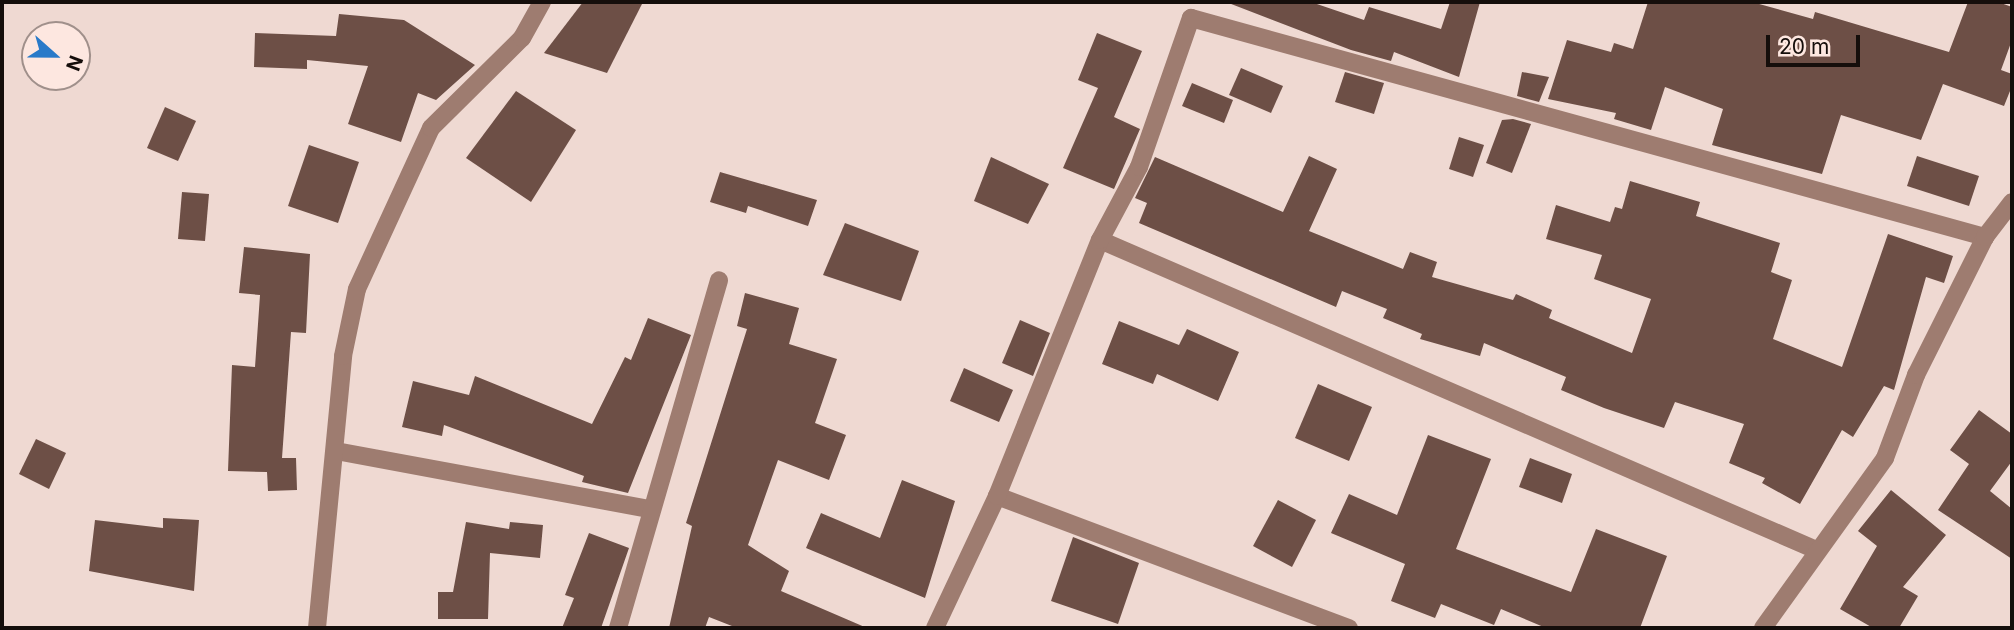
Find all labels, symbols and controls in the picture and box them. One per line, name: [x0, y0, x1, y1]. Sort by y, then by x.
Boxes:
north arrow: [21, 21, 91, 91]
scale bar: [1769, 21, 1864, 65]
text: 20 m: [1779, 34, 1829, 59]
text: N: [61, 52, 88, 74]

